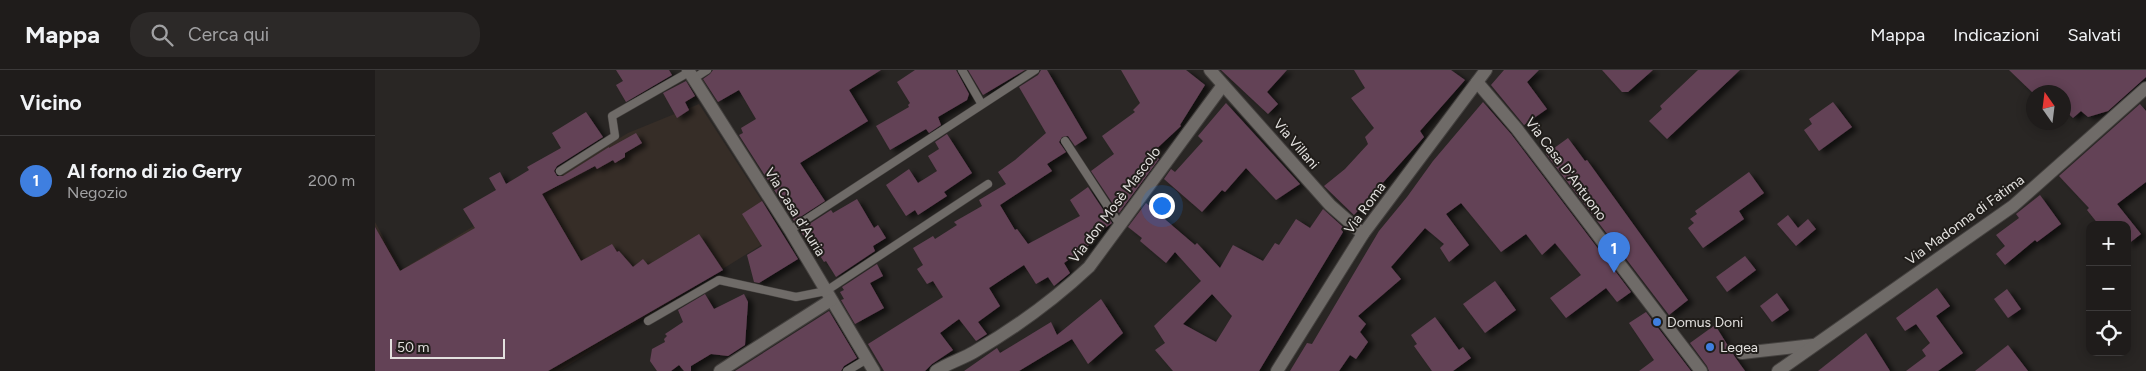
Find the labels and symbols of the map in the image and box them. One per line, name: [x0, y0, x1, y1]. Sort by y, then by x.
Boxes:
north arrow: [2026, 85, 2071, 130]
street label: Via Casa D'Antuono: [1522, 114, 1610, 224]
street label: Via Villani: [1270, 115, 1322, 173]
street label: Via don Mosè Mascolo: [1066, 144, 1164, 266]
street label: Via Casa d'Auria: [761, 165, 829, 259]
street label: Via Madonna di Fatima: [1902, 171, 2028, 269]
street label: Via Roma: [1341, 179, 1389, 237]
your location: [1149, 193, 1175, 219]
pin: 1: [1598, 232, 1630, 273]
place label: Domus Doni: [1667, 314, 1743, 331]
marker: Domus Doni: [1651, 316, 1663, 328]
scale bar: [390, 336, 505, 359]
place label: Legea: [1720, 339, 1758, 356]
marker: Legea: [1704, 341, 1716, 353]

